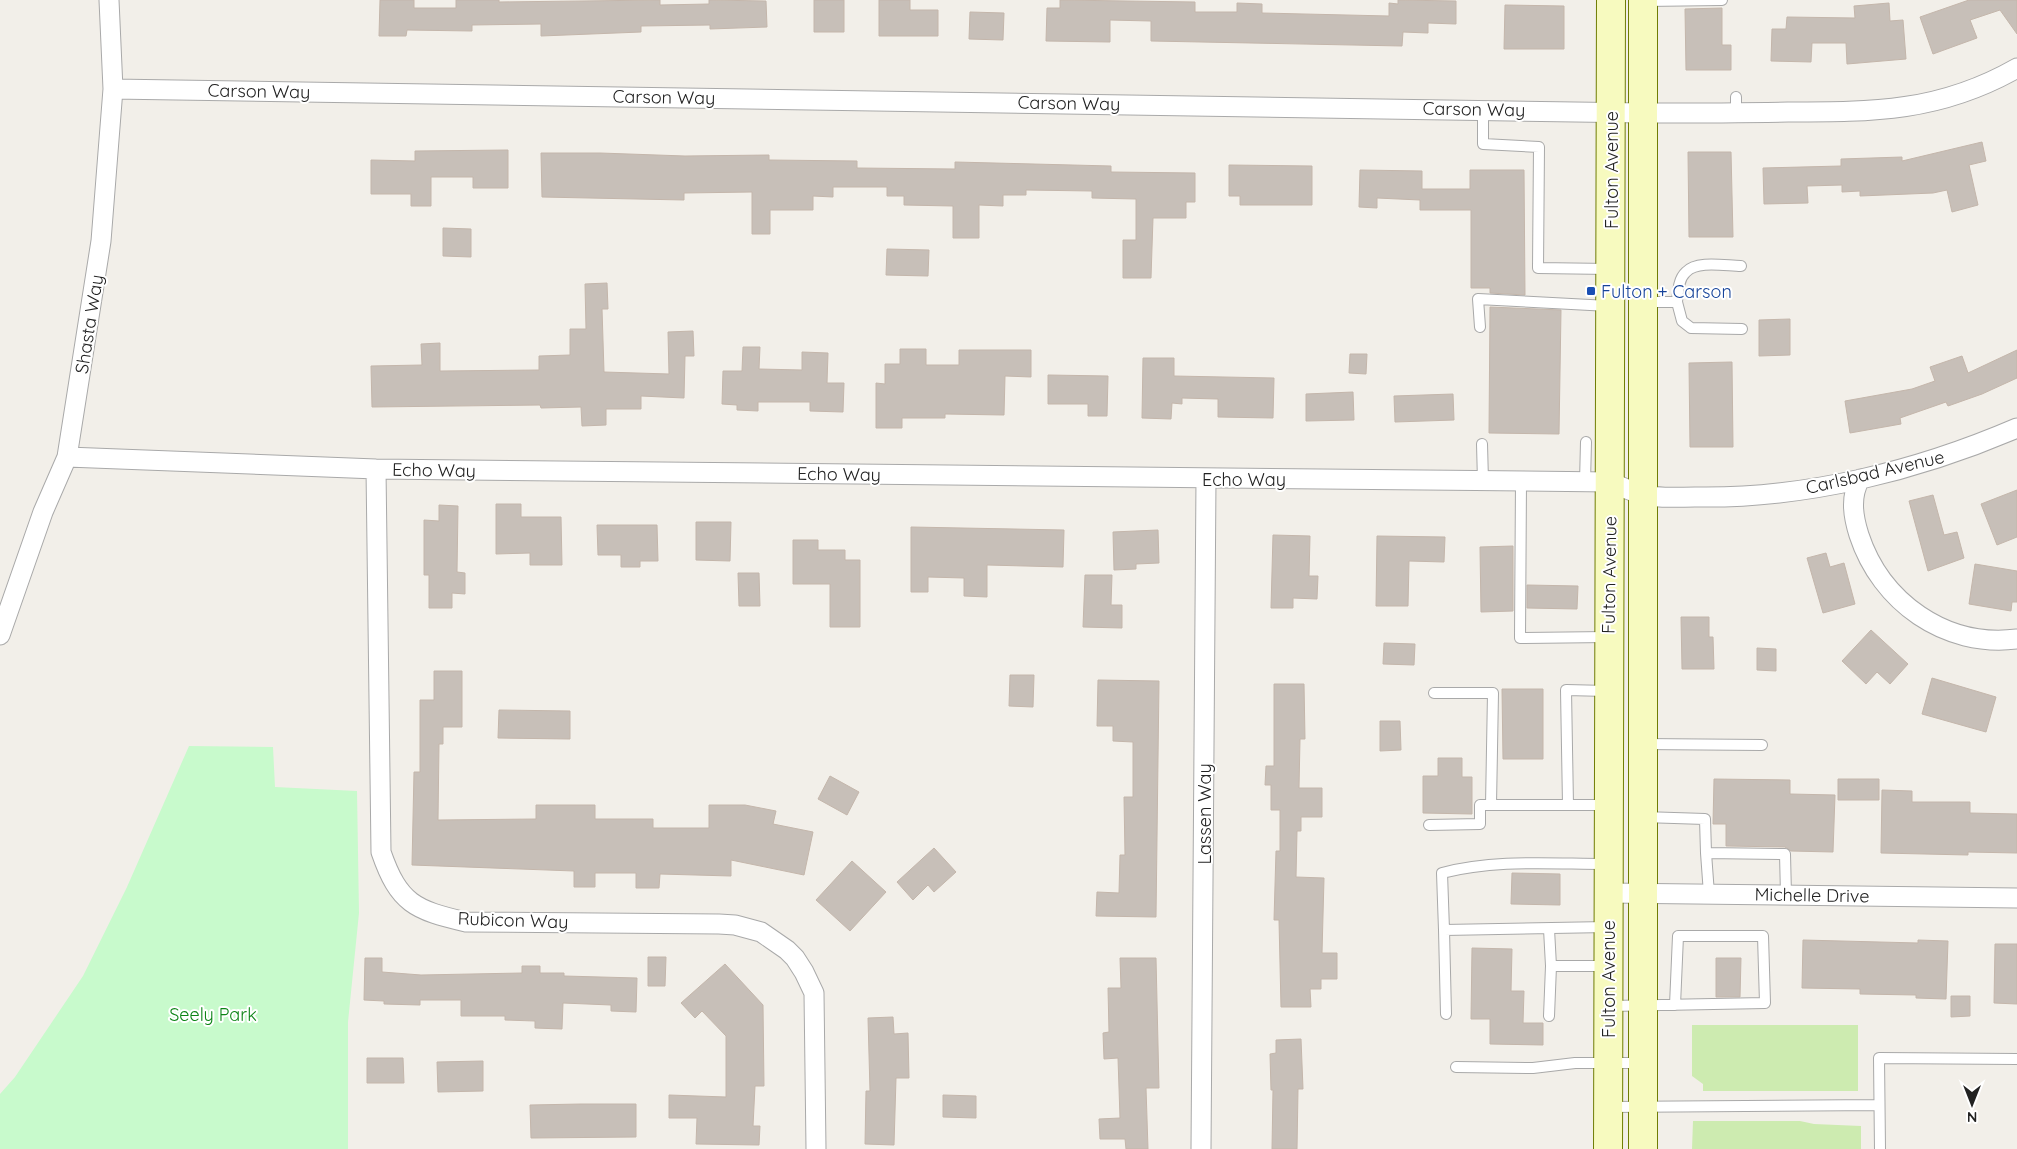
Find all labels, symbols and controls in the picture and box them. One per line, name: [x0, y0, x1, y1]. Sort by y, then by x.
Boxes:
street label: Carson Way: [208, 79, 310, 103]
street label: Carson Way: [613, 85, 715, 109]
street label: Carson Way: [1018, 91, 1120, 115]
street label: Carson Way: [1423, 97, 1525, 121]
street label: Fulton Avenue: [1600, 111, 1623, 229]
street label: Shasta Way: [70, 273, 108, 375]
place label: Fulton + Carson: [1601, 280, 1732, 303]
marker: Fulton + Carson: [1585, 285, 1597, 297]
street label: Carlsbad Avenue: [1804, 445, 1946, 499]
street label: Echo Way: [392, 458, 476, 482]
street label: Echo Way: [797, 462, 881, 486]
street label: Echo Way: [1202, 468, 1286, 491]
street label: Fulton Avenue: [1596, 516, 1622, 634]
street label: Lassen Way: [1193, 763, 1216, 865]
street label: Michelle Drive: [1754, 882, 1870, 908]
street label: Rubicon Way: [457, 907, 569, 933]
street label: Fulton Avenue: [1597, 920, 1620, 1038]
park label: Seely Park: [169, 1003, 257, 1026]
north arrow: [1947, 1079, 1997, 1129]
text: N: [1967, 1108, 1977, 1126]

